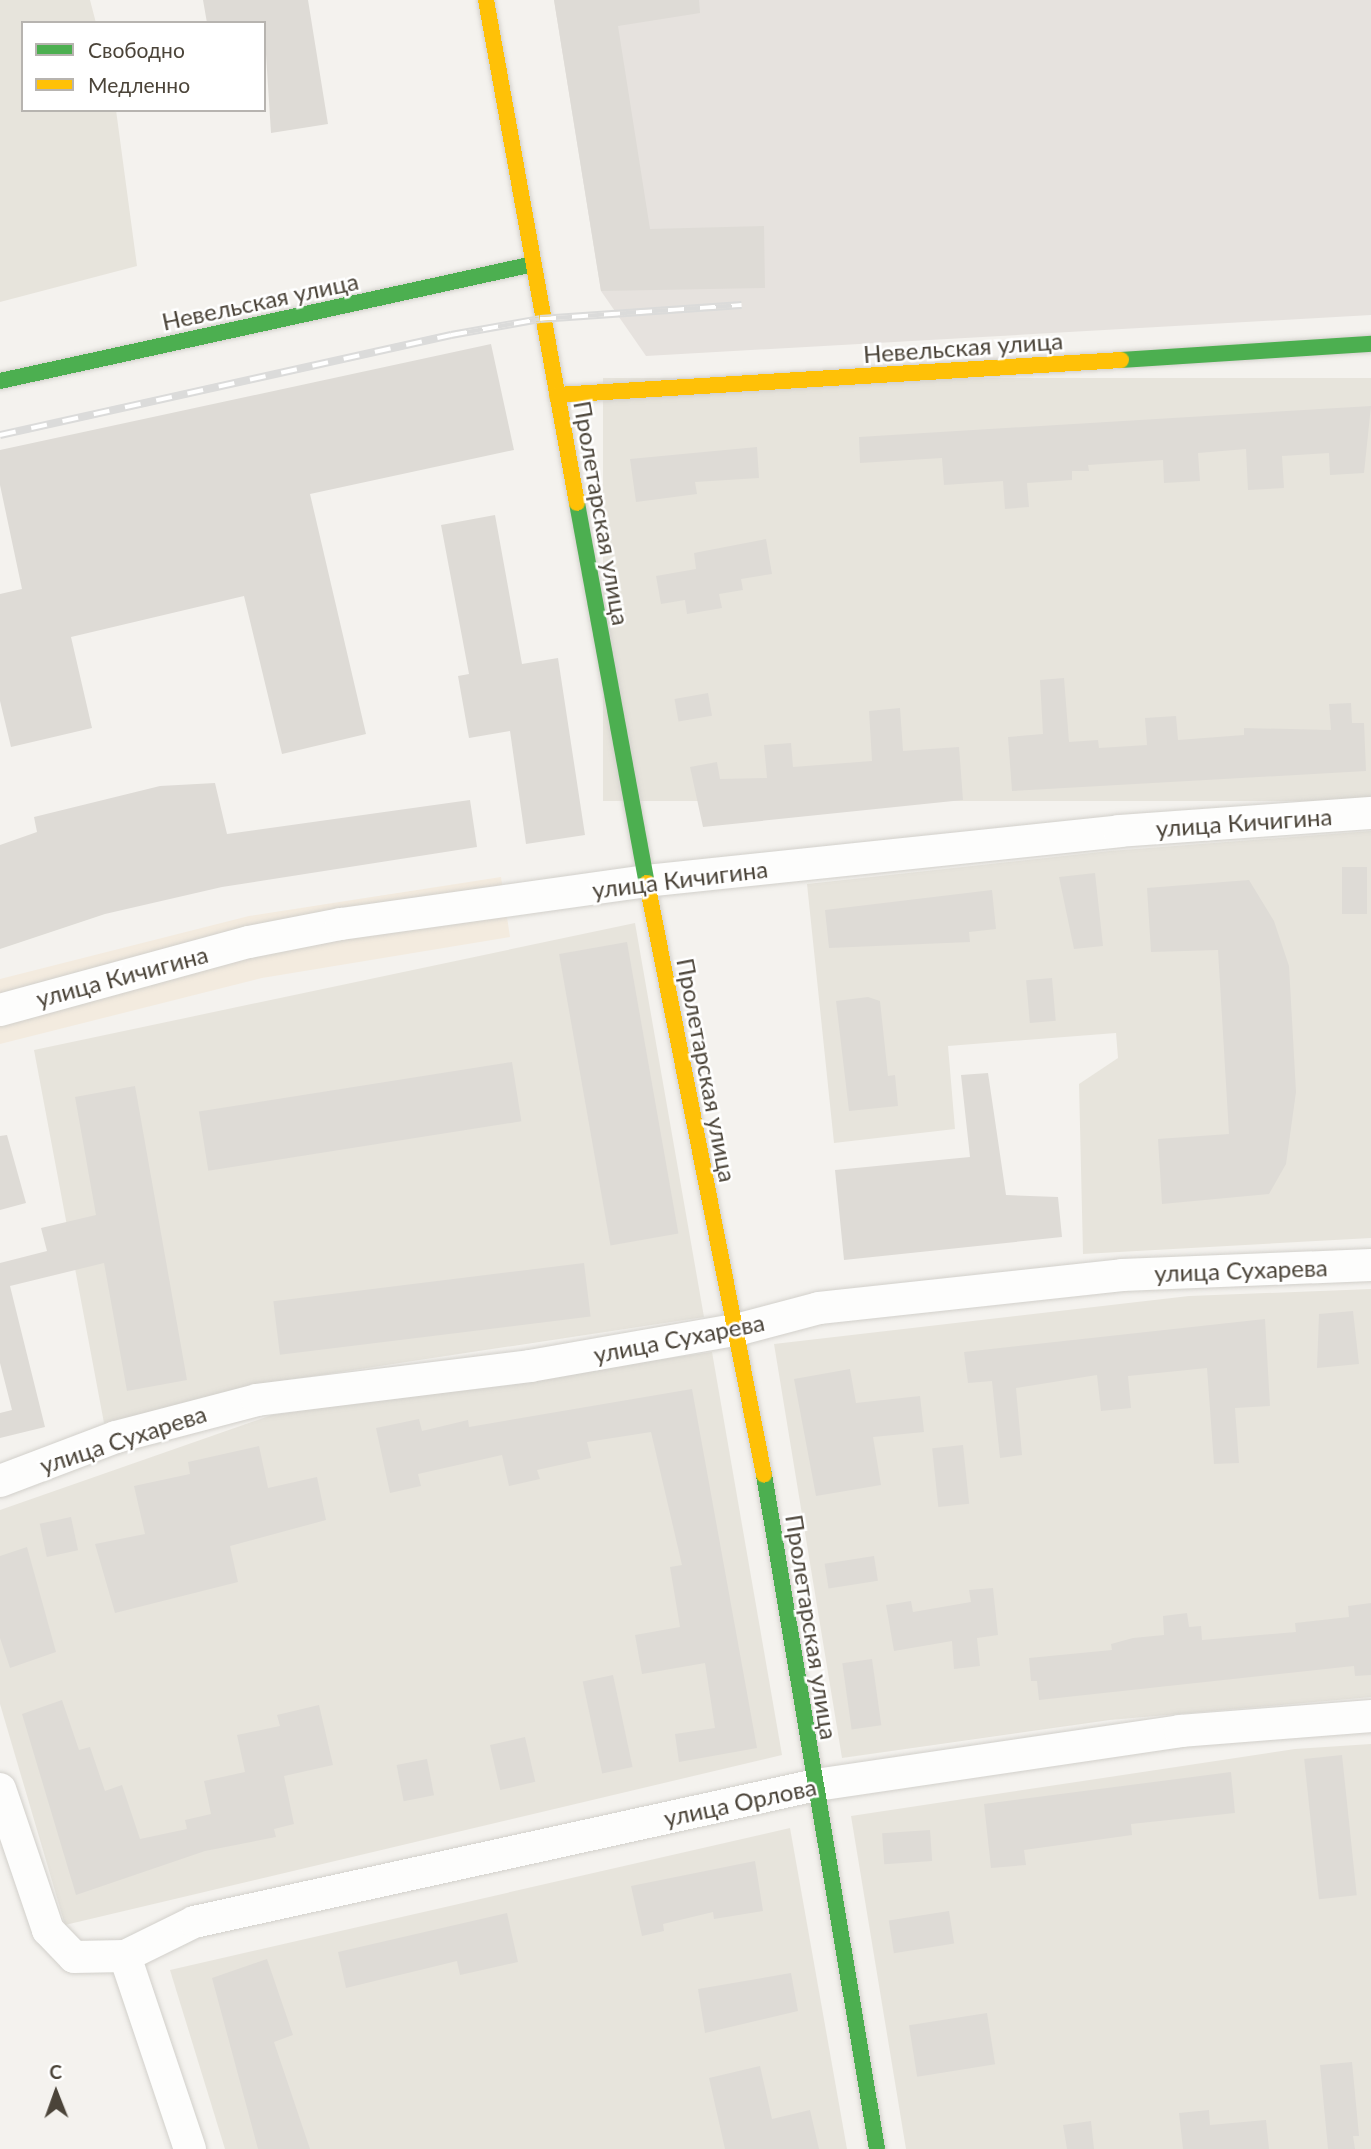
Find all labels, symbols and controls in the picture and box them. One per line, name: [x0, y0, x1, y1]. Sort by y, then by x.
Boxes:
legend: [21, 21, 266, 112]
text: Свободно: [88, 37, 185, 62]
text: Медленно: [88, 72, 190, 97]
street label: Невельская улица: [159, 266, 361, 336]
street label: Невельская улица: [862, 326, 1064, 368]
street label: Пролетарская улица: [568, 399, 636, 627]
street label: улица Кичигина: [1155, 801, 1333, 843]
street label: улица Кичигина: [591, 854, 769, 904]
street label: улица Кичигина: [33, 939, 211, 1013]
street label: Пролетарская улица: [671, 956, 743, 1184]
street label: улица Сухарева: [1154, 1253, 1328, 1287]
street label: улица Сухарева: [591, 1307, 767, 1369]
street label: улица Сухарева: [36, 1398, 210, 1480]
street label: Пролетарская улица: [780, 1512, 844, 1742]
street label: улица Орлова: [661, 1772, 819, 1832]
north arrow: [21, 2058, 91, 2128]
text: С: [49, 2060, 62, 2083]

